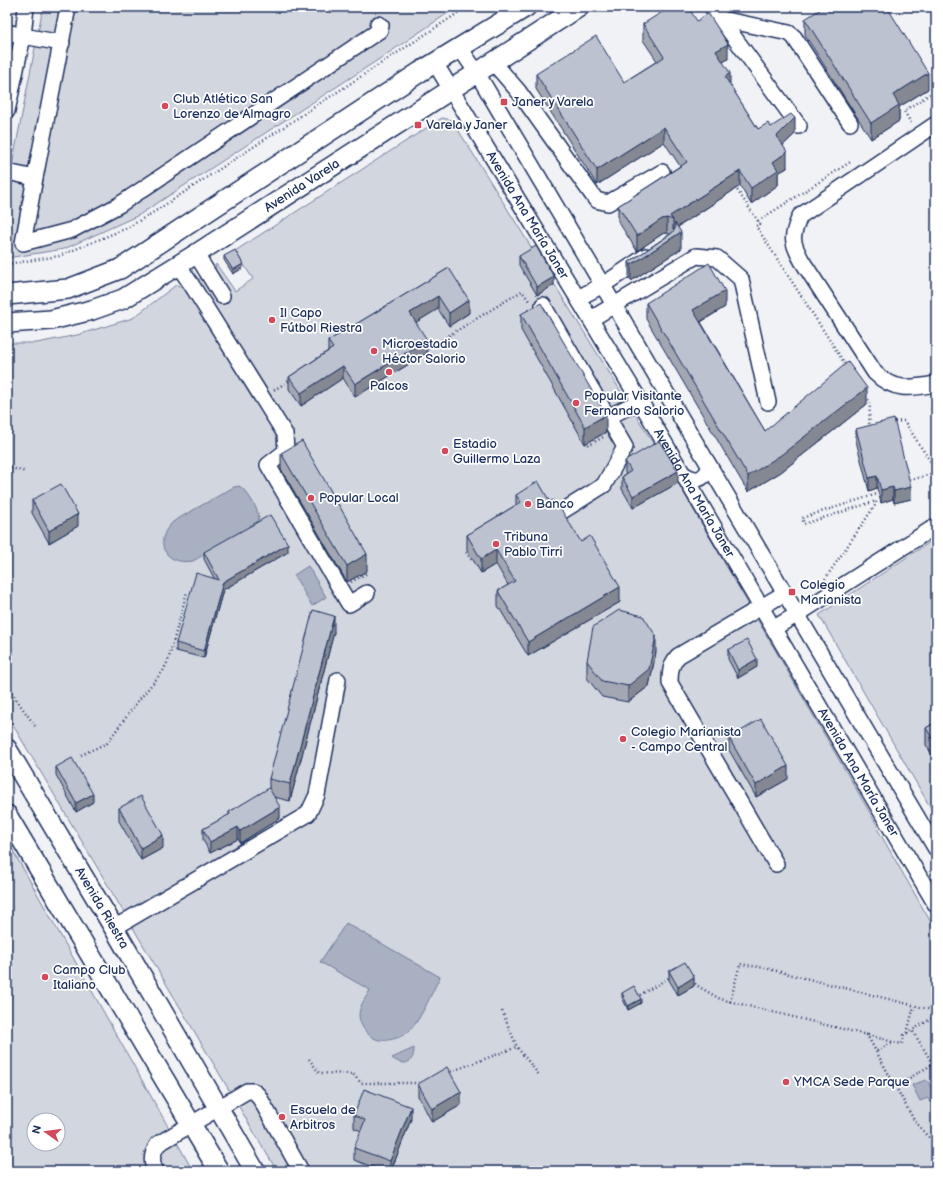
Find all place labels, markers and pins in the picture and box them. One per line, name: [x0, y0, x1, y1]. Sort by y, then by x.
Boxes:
place label: Club Atlético San Lorenzo de Almagro: [173, 91, 291, 122]
place label: Janer y Varela: [512, 94, 594, 110]
marker: Janer y Varela: [499, 97, 509, 107]
marker: Club Atlético San Lorenzo de Almagro: [160, 101, 170, 111]
place label: Varela y Janer: [426, 117, 508, 133]
marker: Varela y Janer: [413, 120, 423, 130]
place label: Il Capo Fútbol Riestra: [280, 305, 362, 336]
marker: Il Capo Fútbol Riestra: [267, 315, 277, 325]
place label: Microestadio Héctor Salorio: [382, 336, 466, 367]
marker: Microestadio Héctor Salorio: [369, 346, 379, 356]
marker: Palcos: [384, 367, 394, 377]
place label: Palcos: [370, 378, 409, 394]
place label: Popular Visitante Fernando Salorio: [584, 388, 684, 419]
marker: Popular Visitante Fernando Salorio: [571, 398, 581, 408]
place label: Estadio Guillermo Laza: [453, 436, 541, 467]
marker: Estadio Guillermo Laza: [440, 446, 450, 456]
place label: Popular Local: [319, 490, 399, 506]
marker: Popular Local: [306, 493, 316, 503]
place label: Banco: [536, 496, 574, 512]
marker: Banco: [523, 499, 533, 509]
place label: Tribuna Pablo Tirri: [504, 529, 562, 560]
marker: Tribuna Pablo Tirri: [491, 539, 501, 549]
place label: Colegio Marianista: [800, 577, 861, 608]
marker: Colegio Marianista: [787, 587, 797, 597]
place label: Colegio Marianista - Campo Central: [631, 724, 741, 755]
marker: Colegio Marianista - Campo Central: [618, 734, 628, 744]
place label: Campo Club Italiano: [53, 962, 126, 993]
marker: Campo Club Italiano: [40, 972, 50, 982]
place label: YMCA Sede Parque: [793, 1074, 910, 1090]
marker: YMCA Sede Parque: [781, 1077, 791, 1087]
place label: Escuela de Arbitros: [290, 1102, 356, 1133]
marker: Escuela de Arbitros: [277, 1112, 287, 1122]

